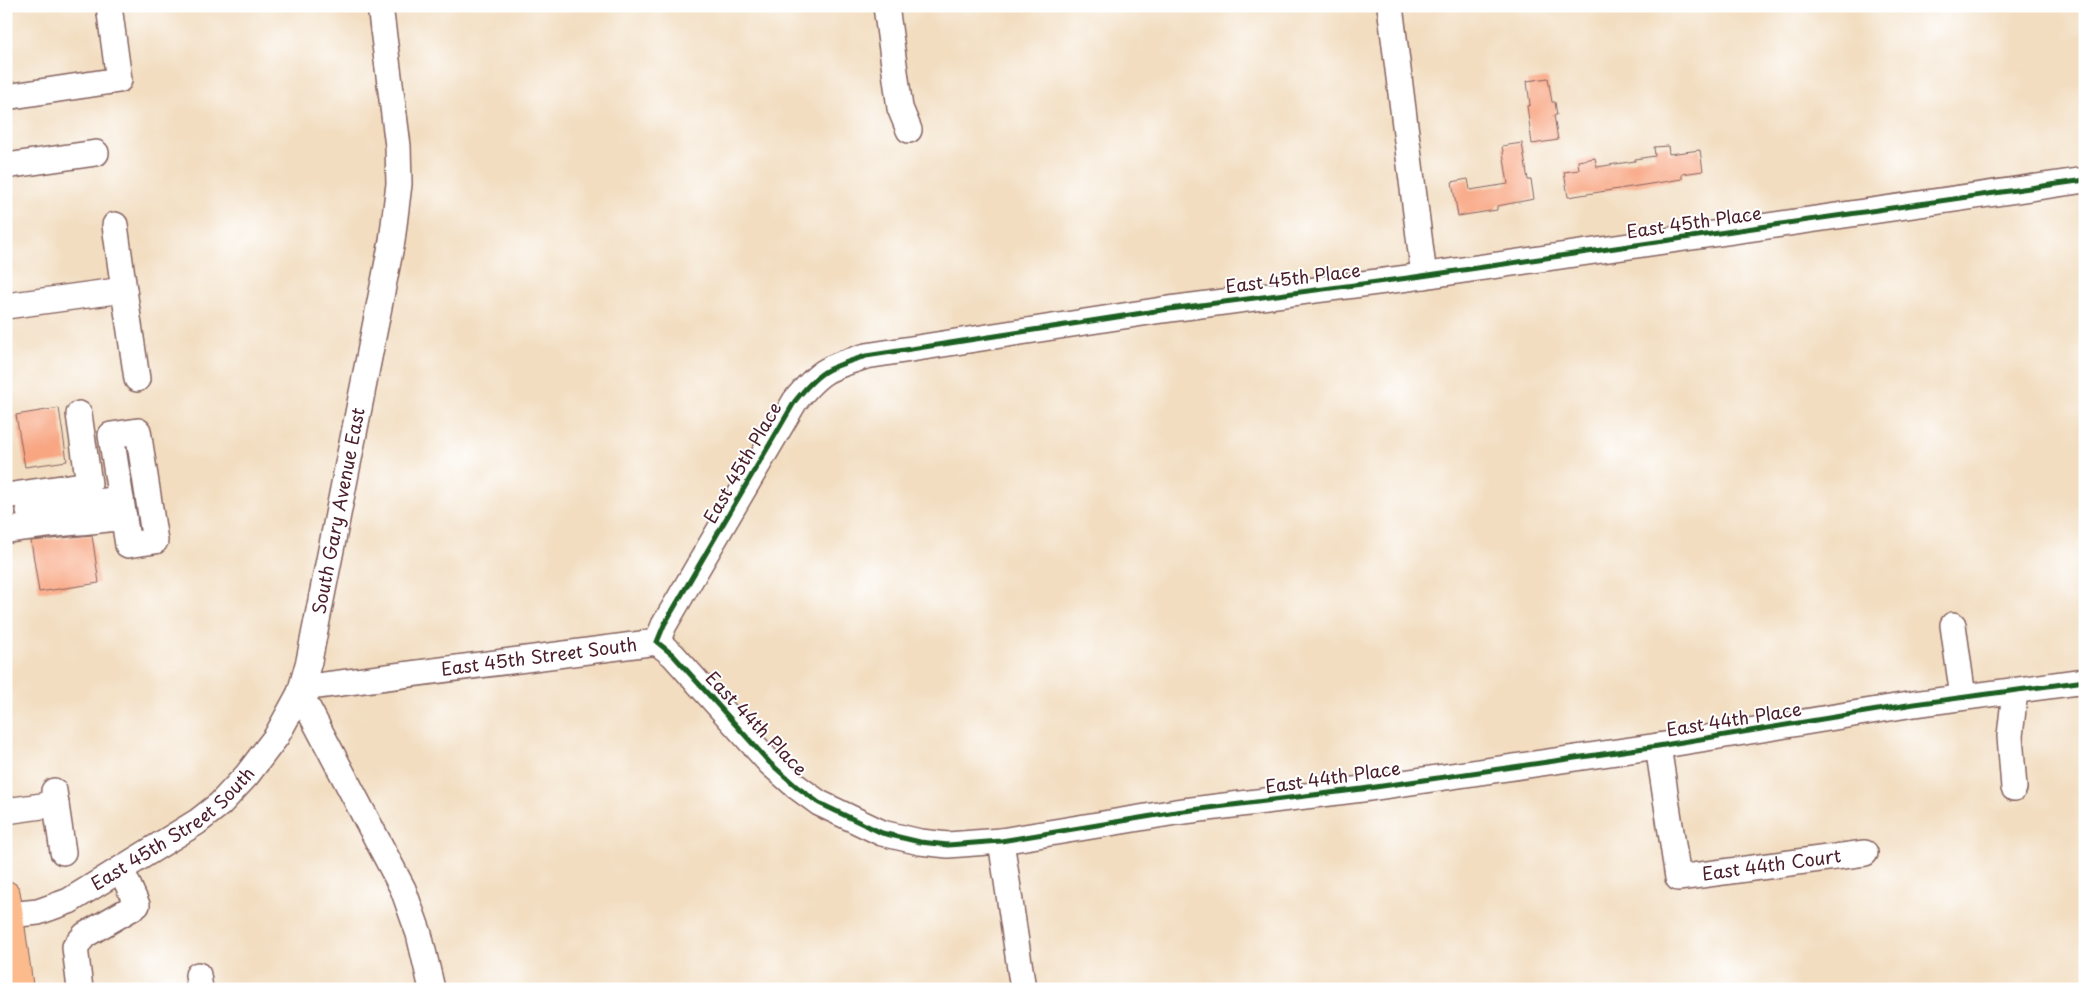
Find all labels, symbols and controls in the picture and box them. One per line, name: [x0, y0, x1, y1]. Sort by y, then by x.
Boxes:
street label: East 45th Place: [1625, 199, 1763, 244]
street label: East 45th Place: [1224, 256, 1362, 299]
street label: East 45th Place: [696, 397, 787, 528]
street label: South Gary Avenue East: [304, 405, 371, 616]
street label: East 45th Street South: [439, 630, 638, 682]
street label: East 44th Place: [700, 664, 814, 782]
street label: East 44th Place: [1664, 694, 1804, 743]
street label: East 44th Place: [1263, 754, 1403, 799]
street label: East 45th Street South: [85, 761, 260, 896]
street label: East 44th Court: [1700, 841, 1843, 887]

